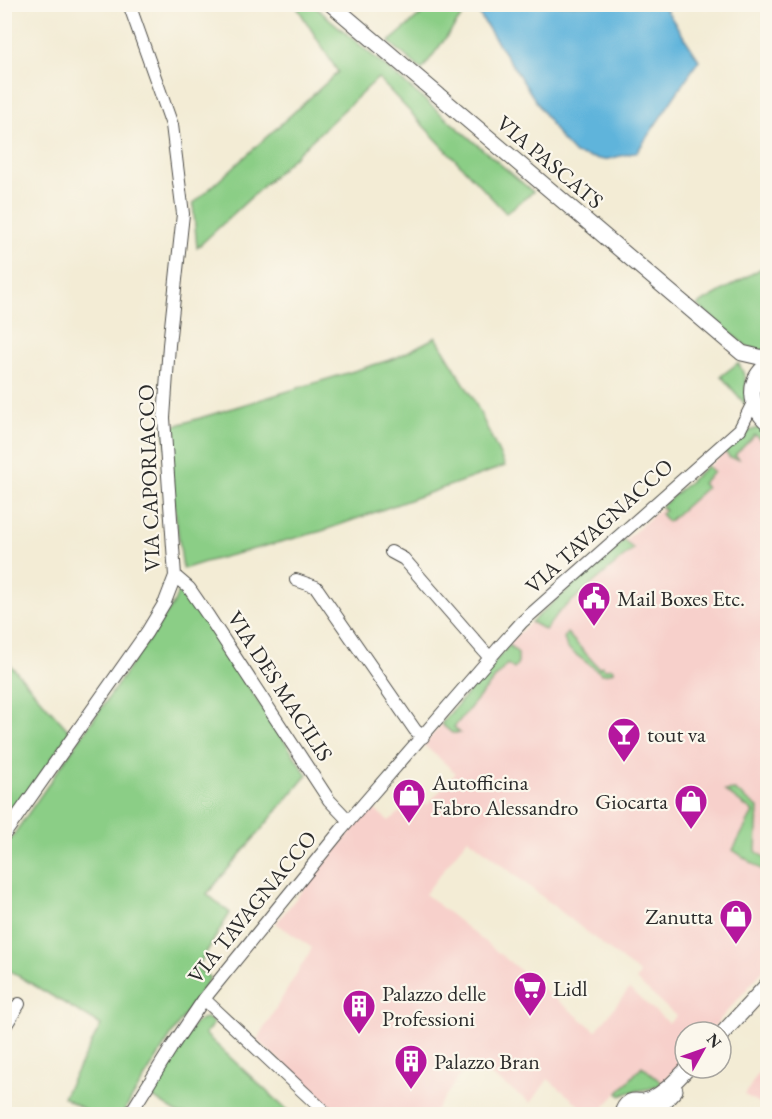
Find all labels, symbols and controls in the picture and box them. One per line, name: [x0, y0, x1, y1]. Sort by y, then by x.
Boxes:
street label: VIA PASCATS: [490, 109, 610, 215]
street label: VIA CAPORIACCO: [131, 384, 167, 572]
street label: VIA TAVAGNACCO: [519, 452, 679, 600]
public building icon: Mail Boxes Etc.: [576, 580, 612, 627]
place label: Mail Boxes Etc.: [617, 584, 745, 613]
street label: VIA DES MACILIS: [221, 605, 339, 767]
bar icon: tout va: [606, 716, 642, 763]
place label: tout va: [647, 720, 706, 749]
place label: Autofficina Fabro Alessandro: [431, 768, 579, 822]
shop icon: Autofficina Fabro Alessandro: [391, 777, 427, 824]
shop icon: Giocarta: [673, 783, 709, 830]
place label: Giocarta: [595, 787, 668, 816]
street label: VIA TAVAGNACCO: [181, 824, 323, 990]
shop icon: Zanutta: [718, 898, 754, 945]
place label: Zanutta: [645, 902, 713, 931]
supermarket icon: Lidl: [512, 970, 548, 1017]
place label: Lidl: [553, 974, 588, 1003]
place label: Palazzo delle Professioni: [382, 979, 487, 1033]
building icon: Palazzo delle Professioni: [341, 988, 377, 1035]
north arrow: [673, 1020, 733, 1080]
text: N: [702, 1029, 726, 1052]
building icon: Palazzo Bran: [393, 1043, 429, 1090]
place label: Palazzo Bran: [434, 1047, 540, 1076]

